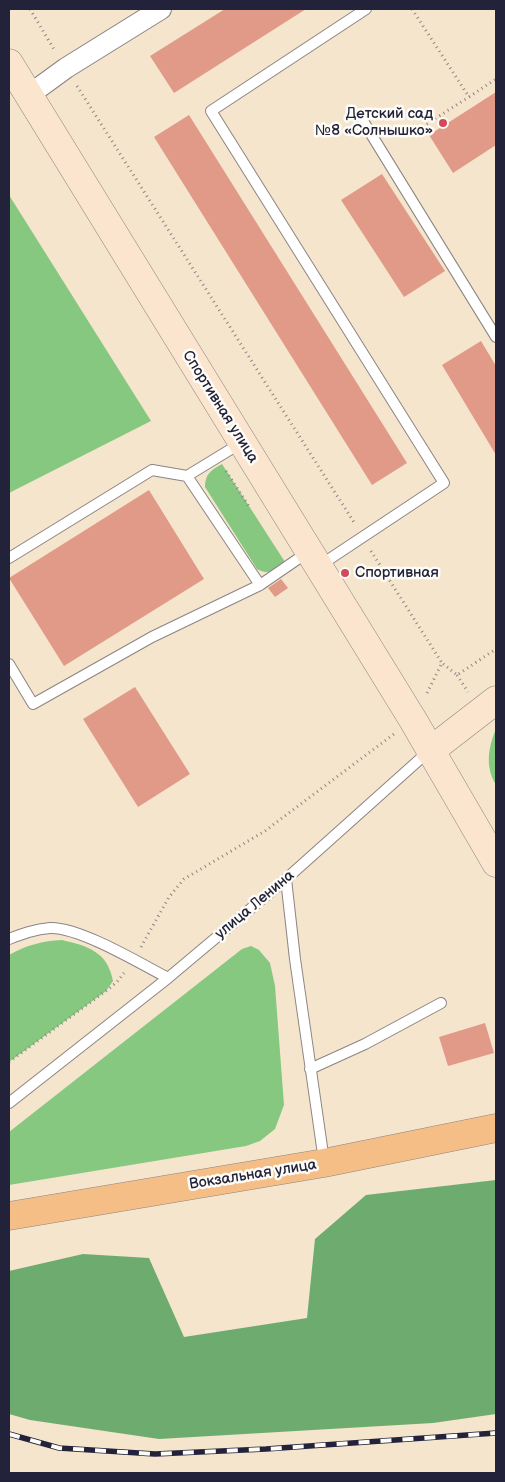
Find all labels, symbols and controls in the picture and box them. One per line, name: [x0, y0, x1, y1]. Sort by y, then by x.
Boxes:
place label: Детский сад №8 «Солнышко»: [315, 105, 433, 140]
marker: Детский сад №8 «Солнышко»: [437, 117, 449, 129]
street label: Спортивная улица: [178, 347, 262, 467]
place label: Спортивная: [355, 564, 439, 582]
marker: Спортивная: [339, 567, 351, 579]
street label: улица Ленина: [212, 867, 298, 943]
street label: Вокзальная улица: [188, 1156, 318, 1194]

